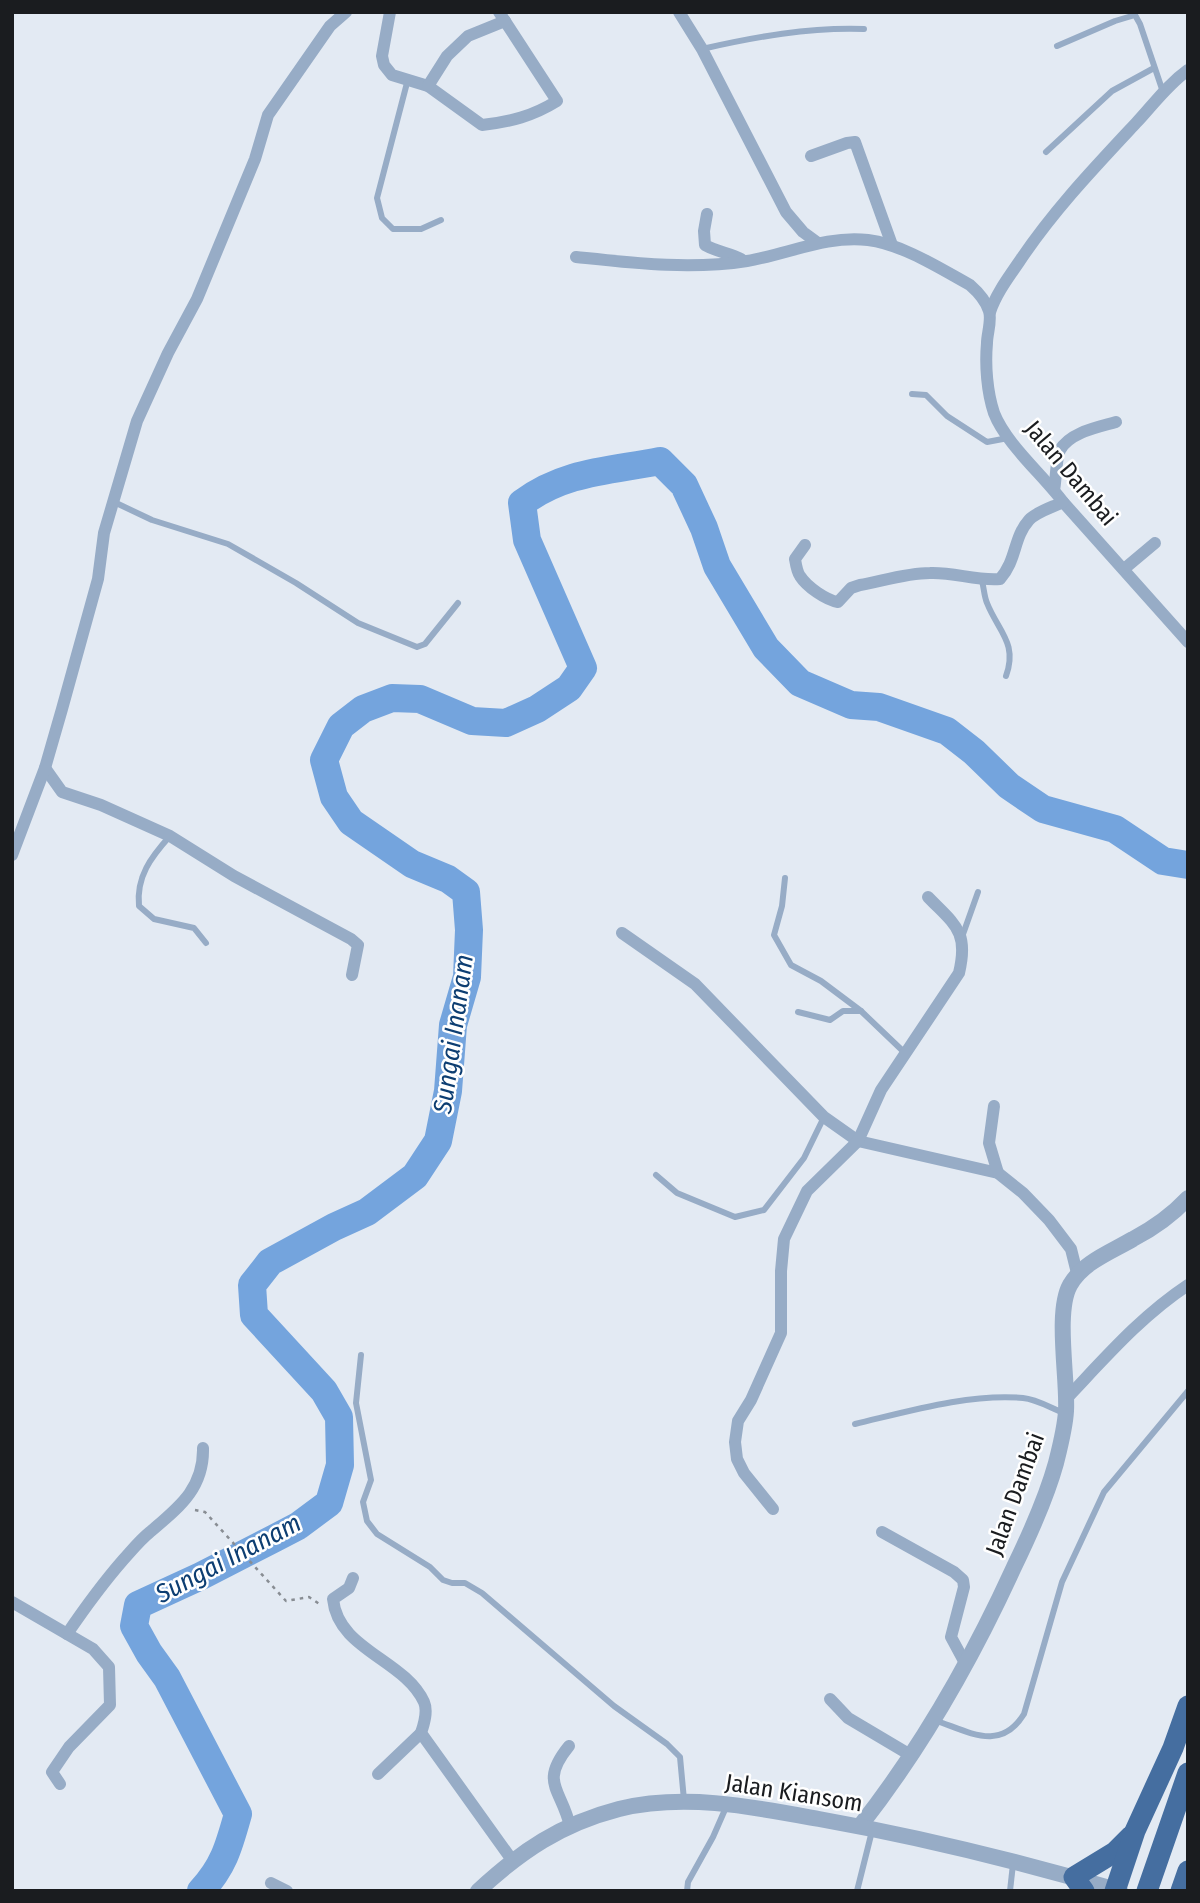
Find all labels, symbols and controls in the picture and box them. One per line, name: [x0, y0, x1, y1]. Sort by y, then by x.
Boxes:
street label: Jalan Dambai: [1019, 415, 1123, 531]
water label: Sungai Inanam: [427, 953, 480, 1117]
street label: Jalan Dambai: [980, 1429, 1050, 1559]
water label: Sungai Inanam: [149, 1507, 306, 1610]
street label: Jalan Kiansom: [723, 1768, 865, 1818]

